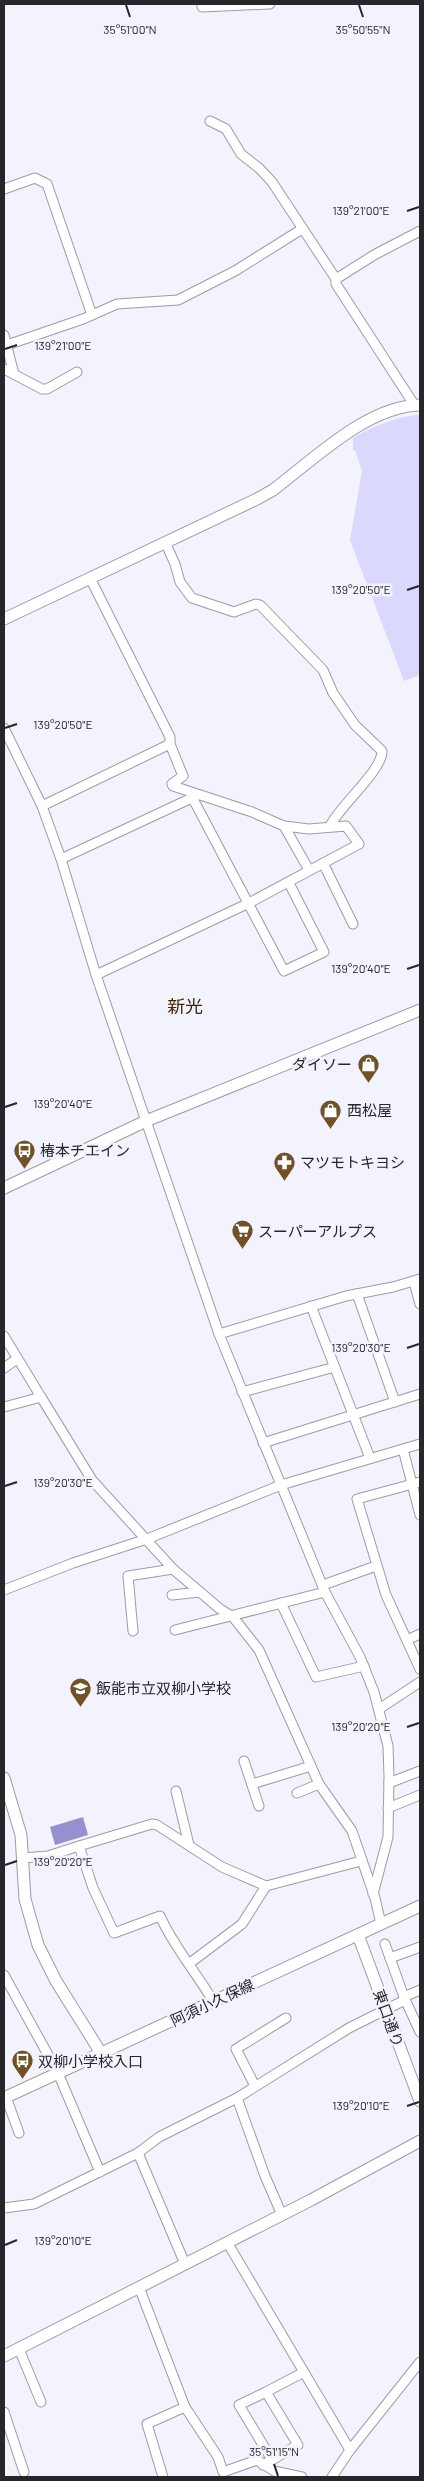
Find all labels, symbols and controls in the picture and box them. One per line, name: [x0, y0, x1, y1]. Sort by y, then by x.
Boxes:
text: 35°51'00"N: [103, 22, 157, 36]
text: 35°50'55"N: [335, 22, 391, 36]
text: 139°21'00"E: [332, 203, 390, 217]
text: 139°21'00"E: [34, 338, 92, 352]
text: 139°20'50"E: [331, 582, 391, 596]
text: 139°20'50"E: [33, 717, 93, 731]
text: 139°20'40"E: [331, 961, 391, 975]
district label: 新光: [167, 995, 203, 1017]
shop icon: ダイソー: [356, 1052, 380, 1083]
place label: ダイソー: [292, 1055, 352, 1073]
text: 139°20'40"E: [33, 1096, 93, 1110]
shop icon: 西松屋: [319, 1098, 343, 1129]
place label: 西松屋: [347, 1101, 392, 1119]
bus stop icon: 椿本チエイン: [12, 1138, 36, 1169]
place label: 椿本チエイン: [40, 1141, 130, 1159]
pharmacy icon: マツモトキヨシ: [272, 1150, 296, 1181]
place label: マツモトキヨシ: [300, 1153, 405, 1171]
supermarket icon: スーパーアルプス: [230, 1219, 254, 1250]
place label: スーパーアルプス: [258, 1222, 377, 1240]
text: 139°20'30"E: [331, 1340, 391, 1354]
text: 139°20'30"E: [33, 1475, 93, 1489]
school or university icon: 飯能市立双柳小学校: [68, 1676, 92, 1707]
place label: 飯能市立双柳小学校: [96, 1679, 231, 1697]
text: 139°20'20"E: [331, 1719, 391, 1733]
text: 139°20'20"E: [33, 1854, 93, 1868]
street label: 阿須小久保線: [167, 1975, 257, 2029]
street label: 東口通り: [370, 1987, 408, 2049]
bus stop icon: 双柳小学校入口: [10, 2049, 34, 2080]
place label: 双柳小学校入口: [38, 2052, 143, 2070]
text: 139°20'10"E: [332, 2098, 390, 2112]
text: 139°20'10"E: [34, 2233, 92, 2247]
text: 35°51'15"N: [249, 2444, 299, 2458]

